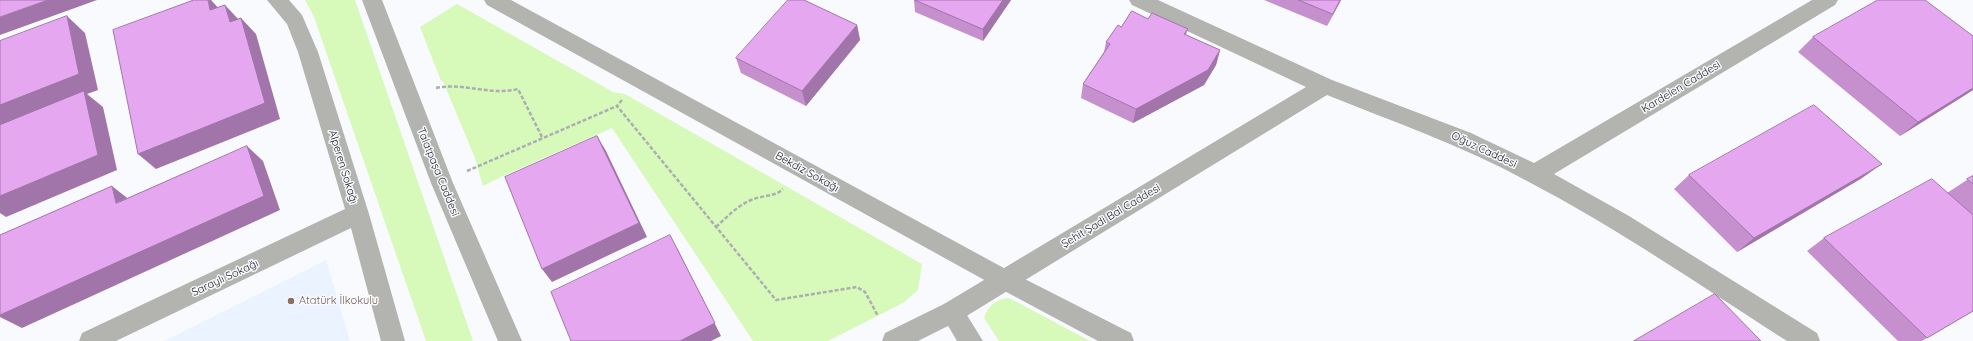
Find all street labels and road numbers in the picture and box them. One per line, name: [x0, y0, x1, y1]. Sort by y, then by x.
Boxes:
street label: Kardelen Caddesi: [1639, 58, 1723, 116]
street label: Talatpaşa Caddesi: [414, 126, 462, 218]
street label: Alperen Sokağı: [325, 128, 361, 206]
street label: Oğuz Caddesi: [1449, 129, 1519, 171]
street label: Bekdiz Sokağı: [773, 149, 841, 195]
street label: Şehit Şadi Bal Caddesi: [1059, 181, 1163, 251]
street label: Saraylı Sokağı: [189, 257, 261, 299]

